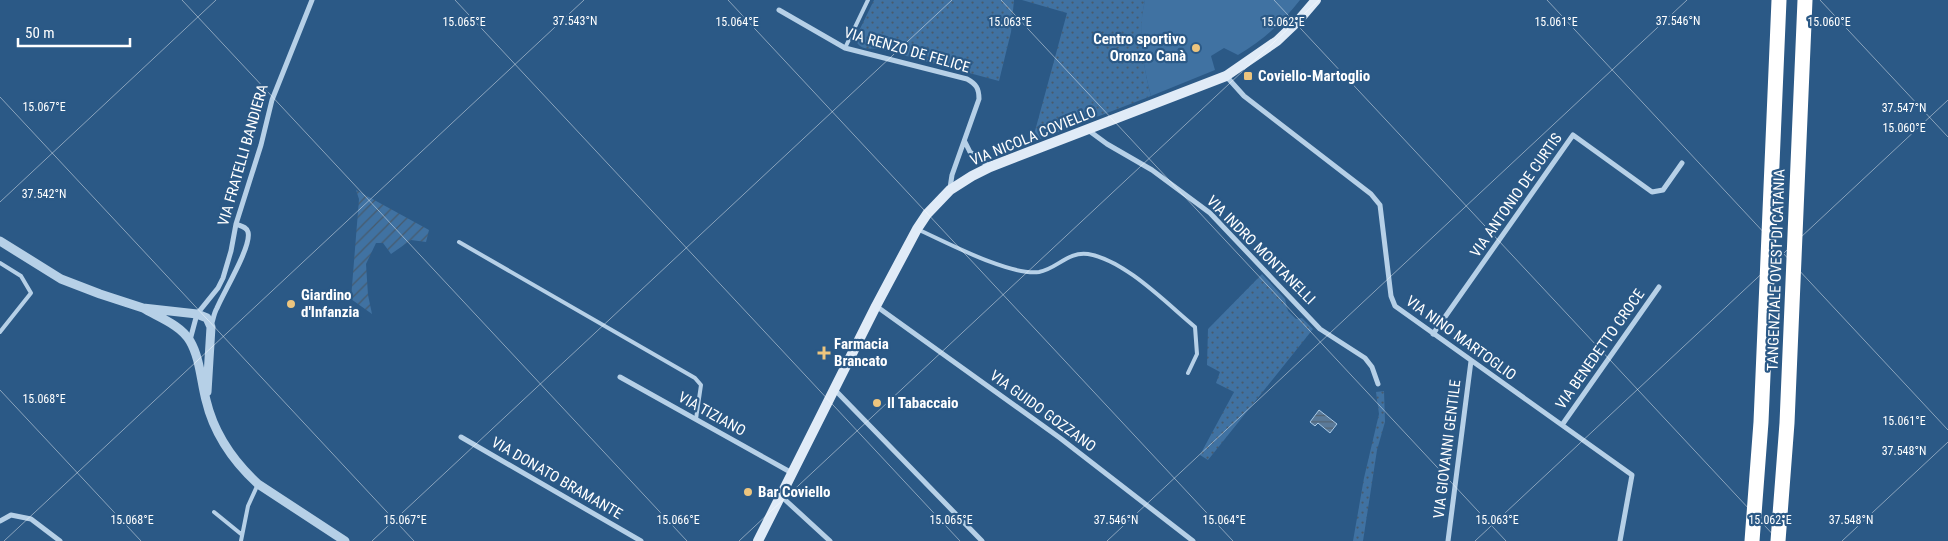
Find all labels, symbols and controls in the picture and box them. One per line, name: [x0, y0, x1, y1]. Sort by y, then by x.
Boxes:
text: 37.543°N: [553, 14, 597, 28]
text: 37.546°N: [1656, 14, 1700, 28]
scale bar: [18, 15, 130, 47]
text: 15.065°E: [442, 15, 486, 29]
text: 15.064°E: [715, 15, 759, 29]
text: 15.063°E: [988, 15, 1032, 29]
text: 15.062°E: [1261, 15, 1305, 29]
text: 15.061°E: [1534, 15, 1578, 29]
text: 15.060°E: [1807, 15, 1851, 29]
street label: VIA RENZO DE FELICE: [842, 23, 972, 77]
text: 50 m: [25, 24, 55, 42]
place label: Centro sportivo Oronzo Canà: [1093, 30, 1186, 65]
marker: Centro sportivo Oronzo Canà: [1190, 42, 1202, 54]
place label: Coviello-Martoglio: [1258, 67, 1370, 85]
marker: Coviello-Martoglio: [1242, 70, 1254, 82]
street label: VIA FRATELLI BANDIERA: [214, 82, 272, 228]
text: 15.067°E: [22, 100, 66, 114]
text: 37.547°N: [1882, 101, 1926, 115]
street label: VIA NICOLA COVIELLO: [967, 103, 1099, 169]
text: 15.060°E: [1882, 121, 1926, 135]
street label: VIA ANTONIO DE CURTIS: [1466, 129, 1566, 261]
street label: TANGENZIALE OVEST DI CATANIA: [1763, 168, 1789, 371]
text: 37.542°N: [22, 187, 66, 201]
street label: VIA INDRO MONTANELLI: [1203, 192, 1319, 308]
place label: Giardino d'Infanzia: [301, 286, 359, 321]
street label: VIA BENEDETTO CROCE: [1552, 286, 1648, 412]
street label: VIA NINO MARTOGLIO: [1402, 292, 1520, 384]
marker: Giardino d'Infanzia: [285, 298, 297, 310]
place label: Farmacia Brancato: [834, 335, 889, 370]
marker: Farmacia Brancato: [818, 347, 830, 359]
street label: VIA GUIDO GOZZANO: [986, 366, 1100, 456]
street label: VIA GIOVANNI GENTILE: [1430, 379, 1464, 519]
street label: VIA TIZIANO: [675, 388, 749, 440]
text: 15.068°E: [22, 392, 66, 406]
place label: Il Tabaccaio: [887, 394, 958, 412]
marker: Il Tabaccaio: [871, 397, 883, 409]
text: 15.061°E: [1882, 414, 1926, 428]
street label: VIA DONATO BRAMANTE: [488, 433, 626, 523]
text: 37.548°N: [1882, 444, 1926, 458]
place label: Bar Coviello: [758, 483, 831, 501]
marker: Bar Coviello: [742, 486, 754, 498]
text: 15.068°E: [110, 513, 154, 527]
text: 15.067°E: [383, 513, 427, 527]
text: 15.066°E: [656, 513, 700, 527]
text: 15.065°E: [929, 513, 973, 527]
text: 37.546°N: [1094, 513, 1138, 527]
text: 15.064°E: [1202, 513, 1246, 527]
text: 15.063°E: [1475, 513, 1519, 527]
text: 15.062°E: [1748, 513, 1792, 527]
text: 37.548°N: [1829, 513, 1873, 527]

